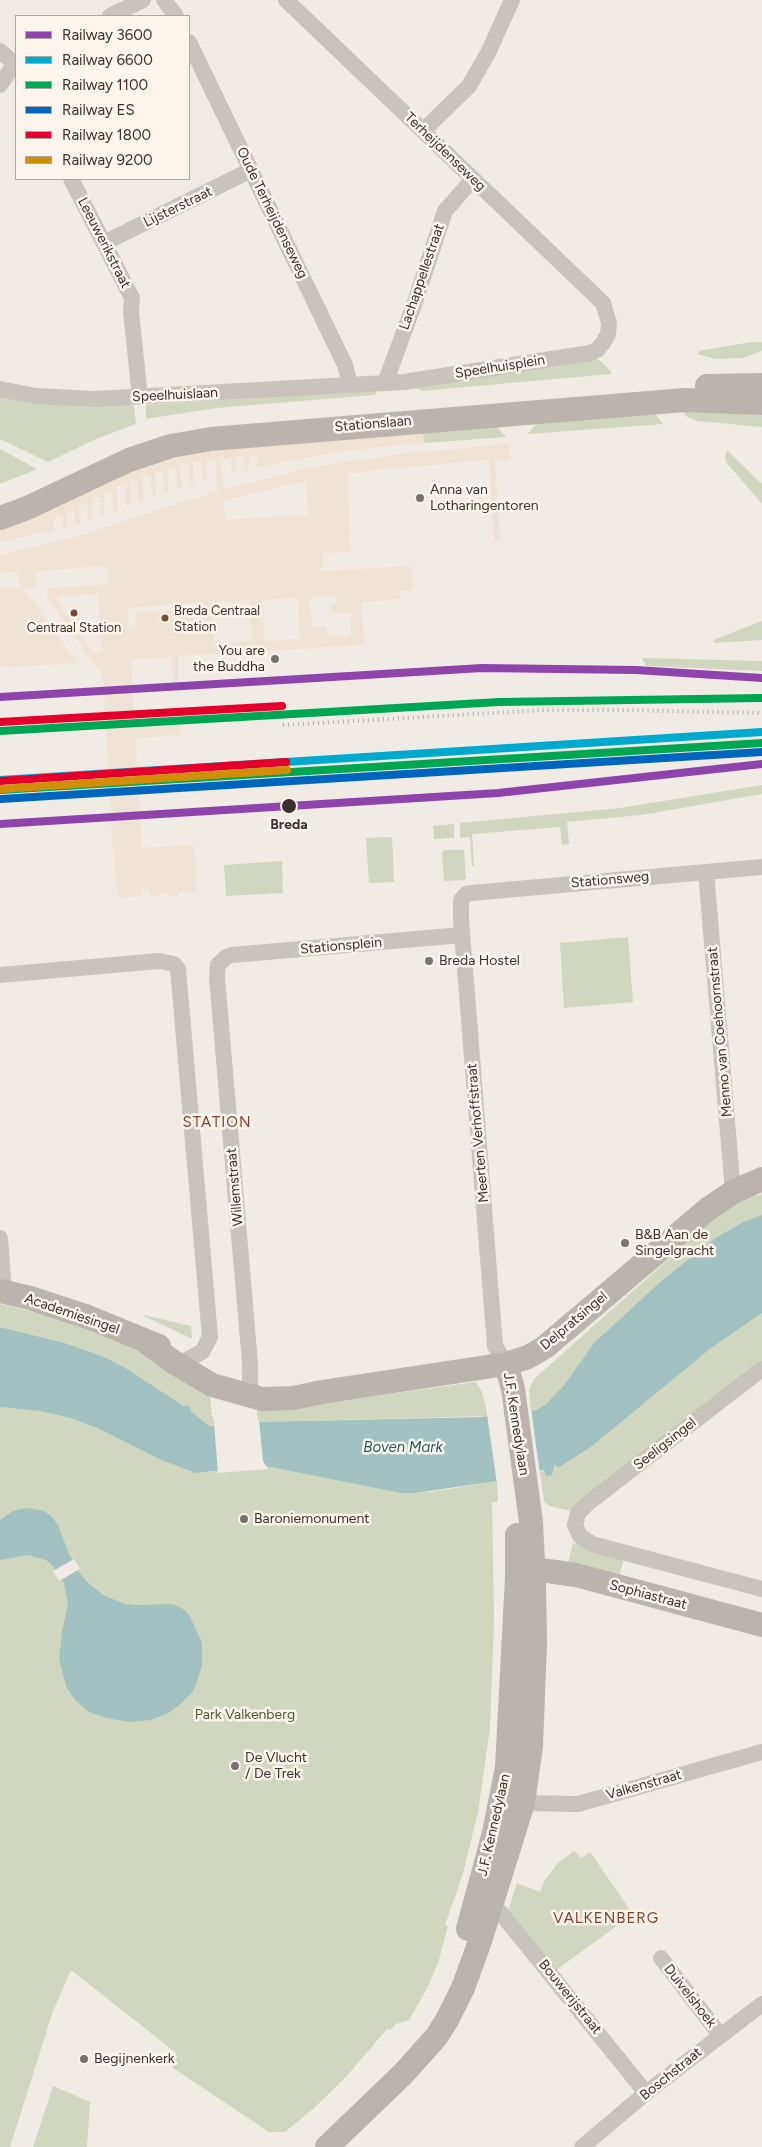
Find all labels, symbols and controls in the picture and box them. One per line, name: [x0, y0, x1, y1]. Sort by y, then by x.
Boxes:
legend: [15, 15, 190, 180]
text: Railway 3600: [62, 26, 152, 44]
text: Railway 6600: [62, 51, 153, 69]
text: Railway 1100: [62, 76, 148, 94]
text: Railway ES: [62, 101, 135, 119]
street label: Terheijdenseweg: [401, 109, 489, 195]
text: Railway 1800: [62, 126, 151, 144]
street label: Oude Terheijdenseweg: [233, 145, 311, 281]
text: Railway 9200: [62, 151, 153, 169]
street label: Lijsterstraat: [141, 183, 215, 231]
street label: Leeuwerikstraat: [74, 195, 134, 291]
street label: Lachappellestraat: [396, 222, 448, 332]
street label: Speelhuisplein: [454, 352, 546, 382]
street label: Speelhuislaan: [132, 384, 218, 406]
street label: Stationslaan: [334, 412, 412, 436]
place label: Anna van Lotharingentoren: [430, 482, 539, 514]
marker: Anna van Lotharingentoren: [414, 492, 426, 504]
place label: Breda Centraal Station: [174, 603, 260, 634]
marker: Centraal Station: [69, 608, 79, 618]
marker: Breda Centraal Station: [160, 613, 170, 623]
place label: Centraal Station: [27, 620, 121, 636]
place label: You are the Buddha: [193, 643, 265, 676]
marker: You are the Buddha: [269, 653, 281, 665]
marker: Breda: [280, 797, 298, 815]
place label: Breda: [270, 817, 308, 833]
street label: Stationsweg: [570, 868, 650, 892]
street label: Stationsplein: [299, 934, 383, 958]
street label: Menno van Coehoornstraat: [704, 946, 736, 1118]
place label: Breda Hostel: [439, 953, 520, 969]
marker: Breda Hostel: [423, 955, 435, 967]
street label: Meerten Verhoffstraat: [464, 1063, 492, 1203]
district label: STATION: [182, 1114, 252, 1132]
street label: Willemstraat: [223, 1147, 247, 1227]
place label: B&B Aan de Singelgracht: [635, 1227, 714, 1260]
marker: B&B Aan de Singelgracht: [619, 1237, 631, 1249]
street label: Delpratsingel: [537, 1288, 611, 1354]
street label: Academiesingel: [22, 1290, 122, 1338]
street label: J.F. Kennedylaan: [500, 1371, 532, 1477]
street label: Seeligsingel: [630, 1414, 700, 1474]
water label: Boven Mark: [363, 1439, 443, 1457]
place label: Baroniemonument: [254, 1511, 370, 1527]
marker: Baroniemonument: [238, 1513, 250, 1525]
street label: Sophiastraat: [608, 1577, 688, 1613]
park label: Park Valkenberg: [195, 1707, 295, 1723]
place label: De Vlucht / De Trek: [245, 1750, 307, 1782]
marker: De Vlucht / De Trek: [229, 1760, 241, 1772]
street label: Valkenstraat: [604, 1766, 684, 1804]
street label: J.F. Kennedylaan: [474, 1772, 514, 1878]
district label: VALKENBERG: [552, 1910, 660, 1928]
street label: Bouwerijstraat: [535, 1956, 605, 2038]
street label: Duivelshoek: [660, 1961, 720, 2031]
street label: Boschstraat: [637, 2044, 705, 2104]
place label: Begijnenkerk: [94, 2051, 175, 2067]
marker: Begijnenkerk: [78, 2053, 90, 2065]

